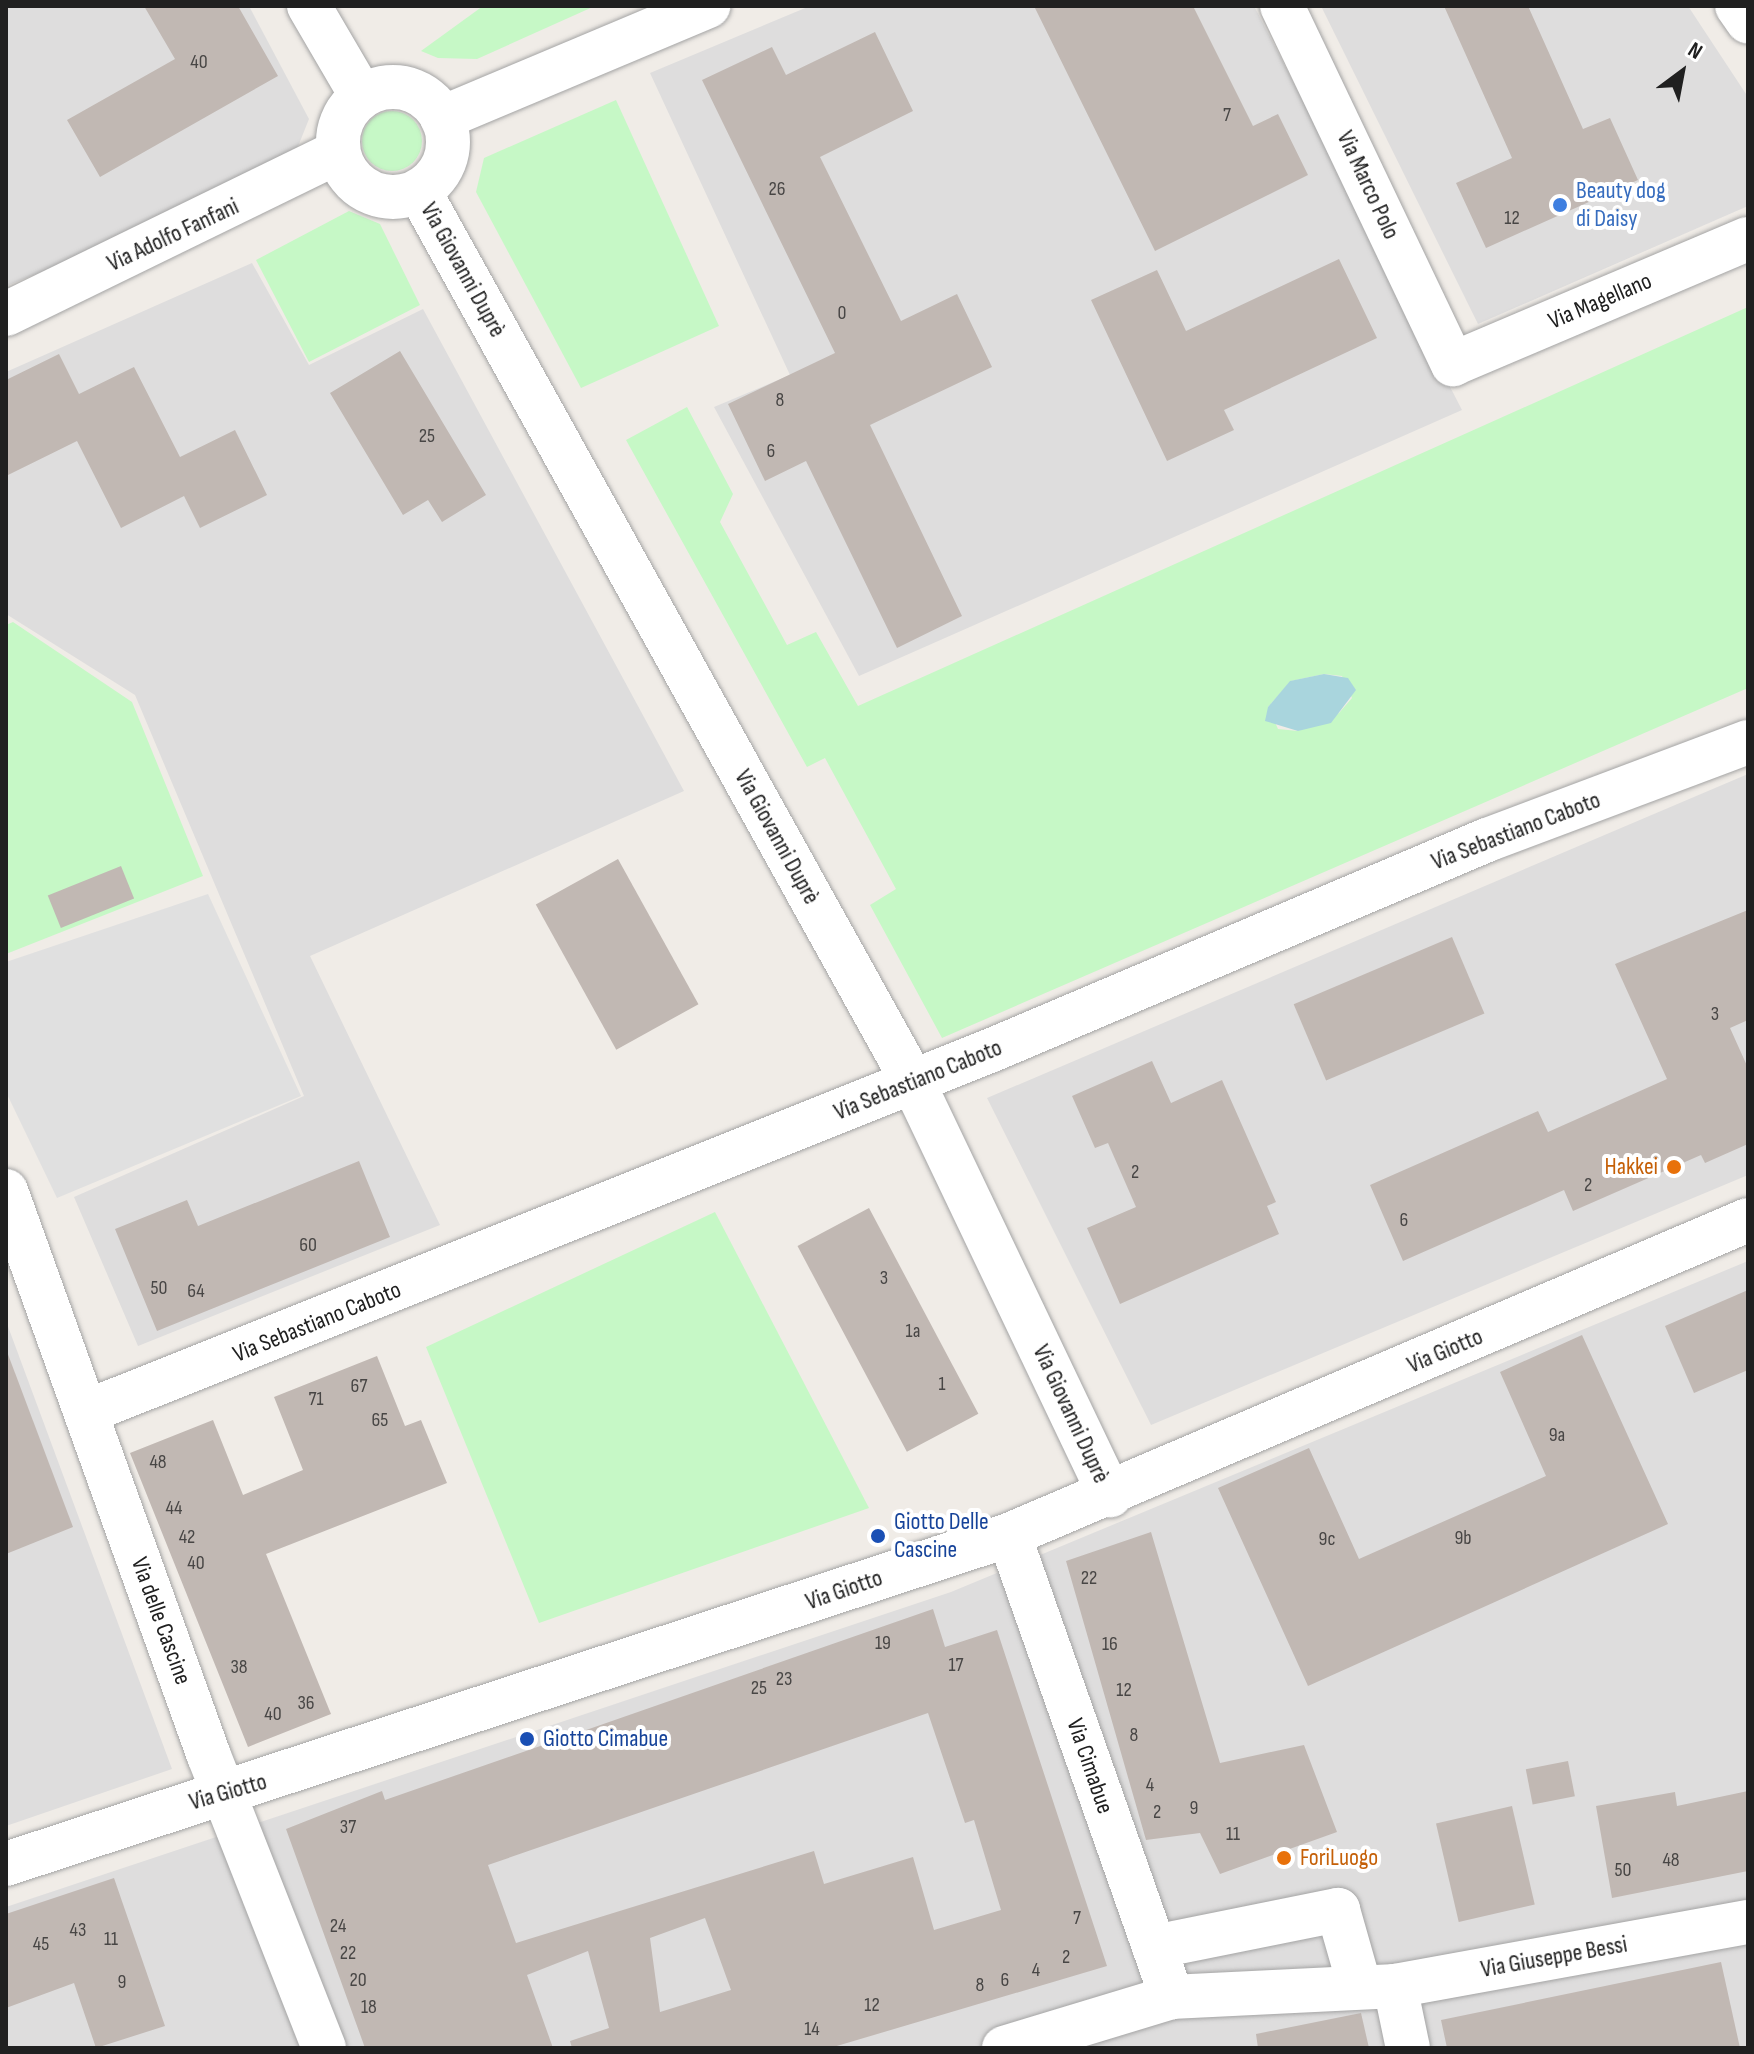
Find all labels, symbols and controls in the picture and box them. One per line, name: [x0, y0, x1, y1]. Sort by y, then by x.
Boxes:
north arrow: [1642, 32, 1722, 112]
text: N: [1683, 37, 1707, 66]
house number: 40: [190, 50, 208, 74]
house number: 7: [1223, 103, 1231, 127]
street label: Via Marco Polo: [1330, 126, 1406, 244]
house number: 26: [769, 177, 785, 201]
place label: Beauty dog di Daisy: [1576, 177, 1666, 233]
street label: Via Adolfo Fanfani: [103, 192, 243, 278]
marker: Beauty dog di Daisy: [1551, 196, 1569, 214]
street label: Via Giovanni Duprè: [414, 198, 512, 342]
house number: 12: [1504, 206, 1520, 230]
street label: Via Magellano: [1544, 266, 1656, 336]
house number: 0: [838, 301, 846, 325]
house number: 8: [776, 388, 784, 412]
house number: 25: [419, 424, 435, 448]
house number: 6: [767, 439, 775, 463]
street label: Via Giovanni Duprè: [728, 765, 826, 909]
street label: Via Sebastiano Caboto: [1427, 786, 1605, 876]
house number: 3: [1711, 1002, 1719, 1026]
street label: Via Sebastiano Caboto: [830, 1033, 1006, 1127]
place label: Hakkei: [1605, 1153, 1658, 1181]
marker: Hakkei: [1665, 1158, 1683, 1176]
house number: 2: [1131, 1160, 1139, 1184]
house number: 2: [1584, 1173, 1592, 1197]
house number: 6: [1400, 1208, 1408, 1232]
house number: 60: [299, 1233, 317, 1257]
house number: 3: [880, 1266, 888, 1290]
street label: Via Sebastiano Caboto: [229, 1275, 405, 1369]
house number: 50: [151, 1276, 167, 1300]
house number: 64: [187, 1279, 205, 1303]
house number: 1a: [906, 1319, 920, 1343]
street label: Via Giotto: [1403, 1322, 1487, 1380]
street label: Via Giovanni Duprè: [1026, 1340, 1116, 1488]
house number: 1: [939, 1372, 945, 1396]
house number: 67: [351, 1374, 367, 1398]
house number: 71: [308, 1387, 324, 1411]
house number: 65: [372, 1408, 388, 1432]
house number: 9a: [1549, 1423, 1565, 1447]
house number: 48: [149, 1450, 167, 1474]
house number: 44: [166, 1496, 182, 1520]
place label: Giotto Delle Cascine: [894, 1508, 989, 1564]
house number: 42: [179, 1525, 195, 1549]
house number: 9b: [1454, 1526, 1472, 1550]
marker: Giotto Delle Cascine: [869, 1527, 887, 1545]
house number: 9c: [1319, 1527, 1335, 1551]
house number: 40: [187, 1551, 205, 1575]
street label: Via delle Cascine: [125, 1553, 197, 1689]
street label: Via Giotto: [802, 1563, 886, 1617]
house number: 22: [1081, 1566, 1097, 1590]
house number: 19: [875, 1631, 891, 1655]
house number: 16: [1102, 1632, 1118, 1656]
house number: 17: [949, 1653, 963, 1677]
house number: 38: [230, 1655, 248, 1679]
house number: 23: [776, 1667, 792, 1691]
house number: 25: [751, 1676, 767, 1700]
house number: 12: [1116, 1678, 1132, 1702]
house number: 36: [297, 1691, 315, 1715]
house number: 40: [264, 1702, 282, 1726]
street label: Via Cimabue: [1060, 1715, 1120, 1817]
house number: 8: [1130, 1723, 1138, 1747]
place label: Giotto Cimabue: [543, 1725, 668, 1753]
marker: Giotto Cimabue: [518, 1730, 536, 1748]
street label: Via Giotto: [186, 1767, 270, 1817]
house number: 4: [1146, 1773, 1154, 1797]
house number: 9: [1190, 1796, 1198, 1820]
house number: 2: [1153, 1800, 1161, 1824]
house number: 37: [340, 1815, 356, 1839]
house number: 11: [1226, 1822, 1240, 1846]
place label: ForiLuogo: [1300, 1844, 1378, 1872]
house number: 48: [1662, 1848, 1680, 1872]
marker: ForiLuogo: [1275, 1849, 1293, 1867]
house number: 50: [1615, 1858, 1631, 1882]
house number: 7: [1073, 1906, 1081, 1930]
house number: 24: [330, 1914, 346, 1938]
house number: 43: [70, 1918, 86, 1942]
house number: 11: [104, 1927, 118, 1951]
street label: Via Giuseppe Bessi: [1479, 1930, 1629, 1984]
house number: 45: [33, 1932, 49, 1956]
house number: 22: [340, 1941, 356, 1965]
house number: 2: [1062, 1945, 1070, 1969]
house number: 4: [1032, 1958, 1040, 1982]
house number: 20: [349, 1968, 367, 1992]
house number: 6: [1001, 1968, 1009, 1992]
house number: 9: [118, 1970, 126, 1994]
house number: 8: [976, 1973, 984, 1997]
house number: 12: [864, 1993, 880, 2017]
house number: 18: [361, 1995, 377, 2019]
house number: 14: [804, 2017, 820, 2041]

